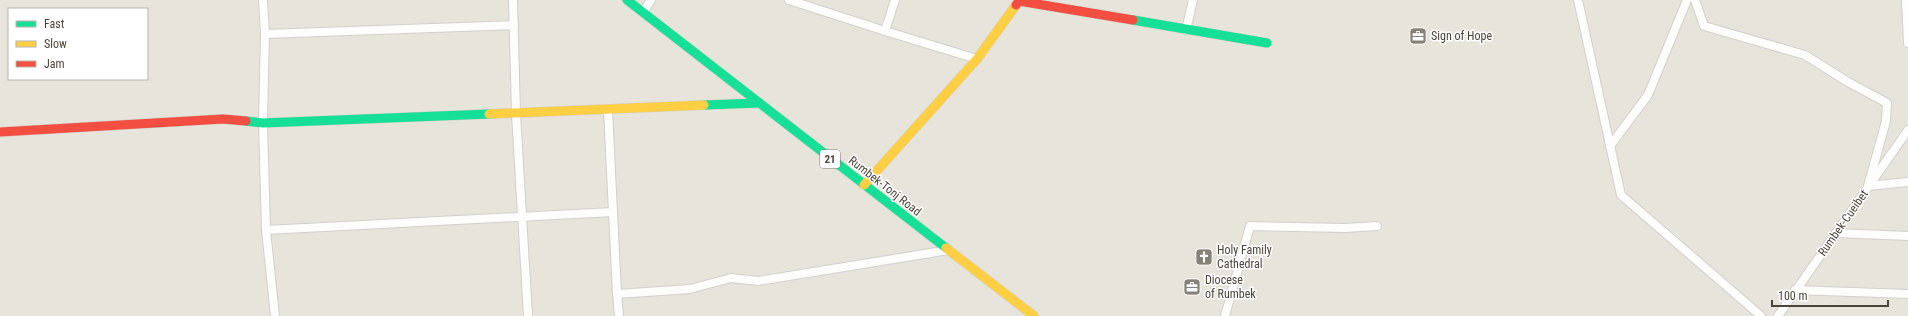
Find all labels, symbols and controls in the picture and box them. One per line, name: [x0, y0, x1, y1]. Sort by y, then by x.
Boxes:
legend: [8, 8, 148, 80]
text: Fast: [44, 17, 65, 31]
office icon: Sign of Hope: [1408, 26, 1428, 46]
place label: Sign of Hope: [1431, 29, 1492, 43]
text: Slow: [44, 37, 67, 51]
text: Jam: [44, 57, 65, 71]
road number: 21: [820, 150, 840, 168]
street label: Rumbek-Tonj Road: [846, 153, 924, 219]
street label: Rumbek-Cueibet: [1815, 187, 1871, 259]
place label: Holy Family Cathedral: [1217, 243, 1272, 271]
church icon: Holy Family Cathedral: [1194, 247, 1214, 267]
place label: Diocese of Rumbek: [1205, 273, 1256, 301]
office icon: Diocese of Rumbek: [1182, 277, 1202, 297]
scale bar: [1772, 282, 1888, 308]
text: 100 m: [1778, 289, 1808, 303]

